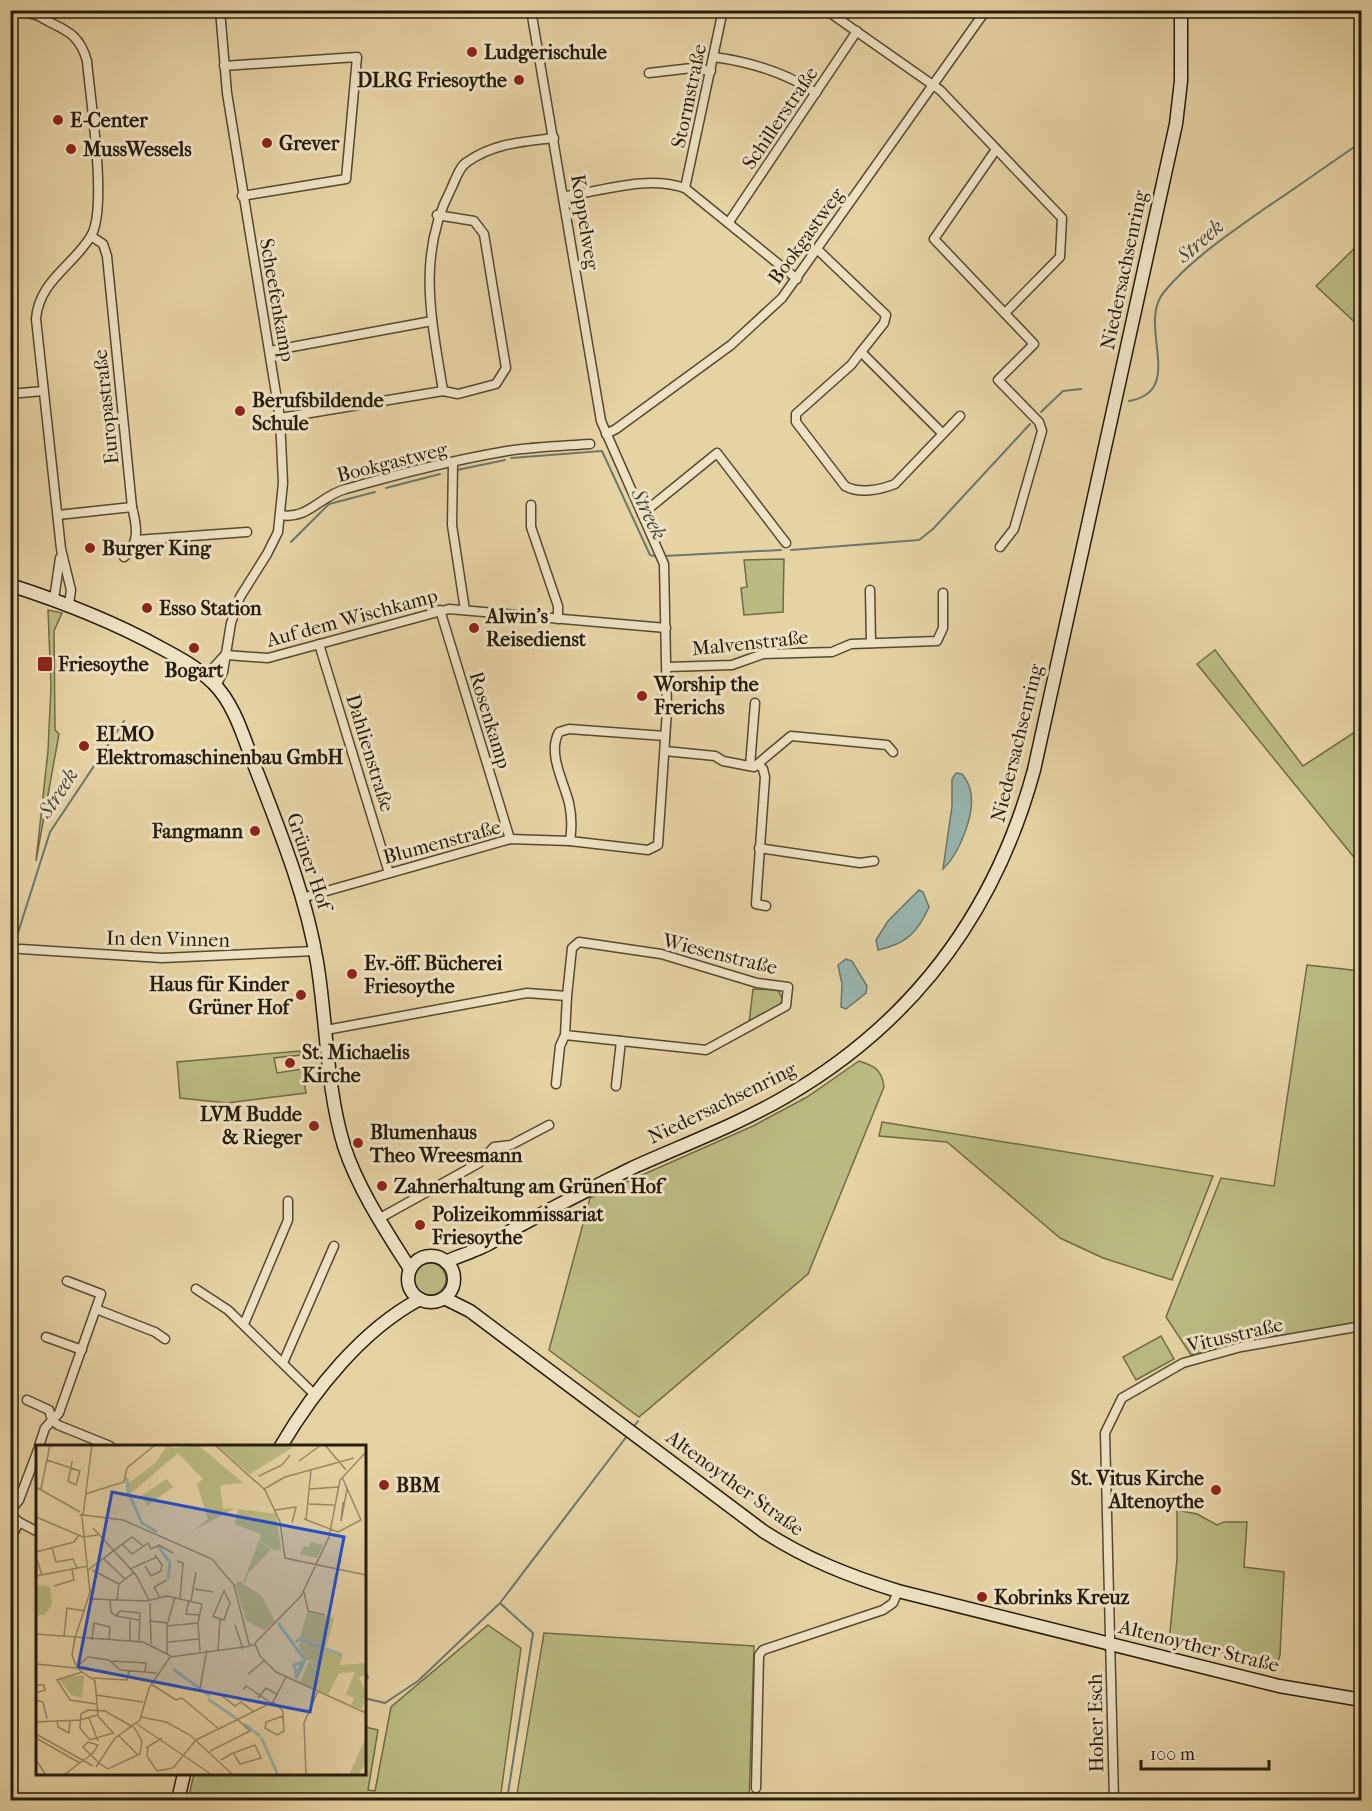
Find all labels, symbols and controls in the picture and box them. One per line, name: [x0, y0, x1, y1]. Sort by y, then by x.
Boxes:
place label: Ludgerischule: [484, 41, 607, 64]
street label: Stormstraße: [667, 42, 711, 150]
marker: Ludgerischule: [465, 45, 479, 59]
street label: Schillerstraße: [737, 62, 823, 174]
place label: DLRG Friesoythe: [357, 69, 507, 92]
marker: DLRG Friesoythe: [512, 73, 526, 87]
place label: E-Center: [70, 109, 148, 132]
marker: E-Center: [51, 113, 65, 127]
place label: Grever: [279, 132, 340, 155]
marker: Grever: [260, 136, 274, 150]
place label: MussWessels: [82, 138, 192, 161]
marker: MussWessels: [64, 142, 78, 156]
street label: Koppelweg: [566, 173, 604, 272]
street label: Bookgastweg: [764, 183, 849, 288]
street label: Niedersachsenring: [1096, 188, 1152, 352]
water label: Streek: [1171, 214, 1228, 269]
street label: Scheefenkamp: [255, 237, 299, 364]
street label: Europastraße: [89, 348, 123, 466]
place label: Berufsbildende Schule: [252, 389, 384, 435]
marker: Berufsbildende Schule: [233, 404, 247, 418]
street label: Bookgastweg: [334, 437, 450, 487]
water label: Streek: [626, 483, 672, 544]
place label: Burger King: [102, 537, 212, 560]
marker: Burger King: [83, 541, 97, 555]
street label: Auf dem Wischkamp: [263, 584, 440, 652]
place label: Esso Station: [159, 597, 262, 620]
marker: Esso Station: [140, 601, 154, 615]
place label: Alwin's Reisedienst: [484, 605, 587, 651]
marker: Alwin's Reisedienst: [467, 621, 481, 635]
street label: Malvenstraße: [691, 625, 810, 661]
marker: Bogart: [187, 641, 201, 655]
place label: Friesoythe: [57, 653, 149, 676]
marker: Friesoythe: [36, 655, 54, 673]
place label: Bogart: [165, 659, 224, 682]
street label: Niedersachsenring: [986, 661, 1048, 824]
street label: Rosenkamp: [464, 669, 516, 771]
place label: Worship the Frerichs: [653, 673, 759, 719]
marker: Worship the Frerichs: [635, 689, 649, 703]
street label: Dahlienstraße: [341, 691, 399, 815]
place label: ELMO Elektromaschinenbau GmbH: [96, 723, 343, 769]
marker: ELMO Elektromaschinenbau GmbH: [77, 739, 91, 753]
water label: Streek: [33, 764, 83, 823]
street label: Grüner Hof: [282, 810, 338, 916]
street label: Blumenstraße: [381, 815, 503, 869]
place label: Fangmann: [151, 820, 243, 843]
marker: Fangmann: [248, 824, 262, 838]
street label: In den Vinnen: [106, 926, 231, 952]
street label: Wiesenstraße: [659, 928, 780, 979]
place label: Ev.-öff. Bücherei Friesoythe: [363, 952, 504, 998]
marker: Ev.-öff. Bücherei Friesoythe: [345, 967, 359, 981]
place label: Haus für Kinder Grüner Hof: [149, 973, 293, 1019]
marker: Haus für Kinder Grüner Hof: [294, 988, 308, 1002]
place label: St. Michaelis Kirche: [302, 1041, 410, 1087]
marker: St. Michaelis Kirche: [283, 1056, 297, 1070]
street label: Niedersachsenring: [644, 1057, 800, 1149]
place label: LVM Budde & Rieger: [200, 1103, 302, 1149]
marker: LVM Budde & Rieger: [307, 1119, 321, 1133]
place label: Blumenhaus Theo Wreesmann: [369, 1121, 523, 1167]
marker: Blumenhaus Theo Wreesmann: [351, 1136, 365, 1150]
place label: Zahnerhaltung am Grünen Hof: [394, 1175, 667, 1198]
marker: Zahnerhaltung am Grünen Hof: [375, 1179, 389, 1193]
place label: Polizeikommissariat Friesoythe: [431, 1203, 605, 1249]
marker: Polizeikommissariat Friesoythe: [413, 1218, 427, 1232]
street label: Vitusstraße: [1184, 1313, 1285, 1357]
street label: Altenoyther Straße: [661, 1425, 808, 1541]
inset map: [36, 1445, 366, 1775]
place label: St. Vitus Kirche Altenoythe: [1071, 1467, 1204, 1513]
place label: BBM: [396, 1474, 441, 1497]
marker: BBM: [377, 1478, 391, 1492]
marker: St. Vitus Kirche Altenoythe: [1209, 1483, 1223, 1497]
place label: Kobrinks Kreuz: [994, 1586, 1130, 1609]
marker: Kobrinks Kreuz: [975, 1590, 989, 1604]
street label: Altenoyther Straße: [1116, 1615, 1282, 1677]
street label: Hoher Esch: [1084, 1673, 1108, 1773]
scale bar: [1141, 1733, 1268, 1771]
text: 100 m: [1150, 1744, 1195, 1765]

